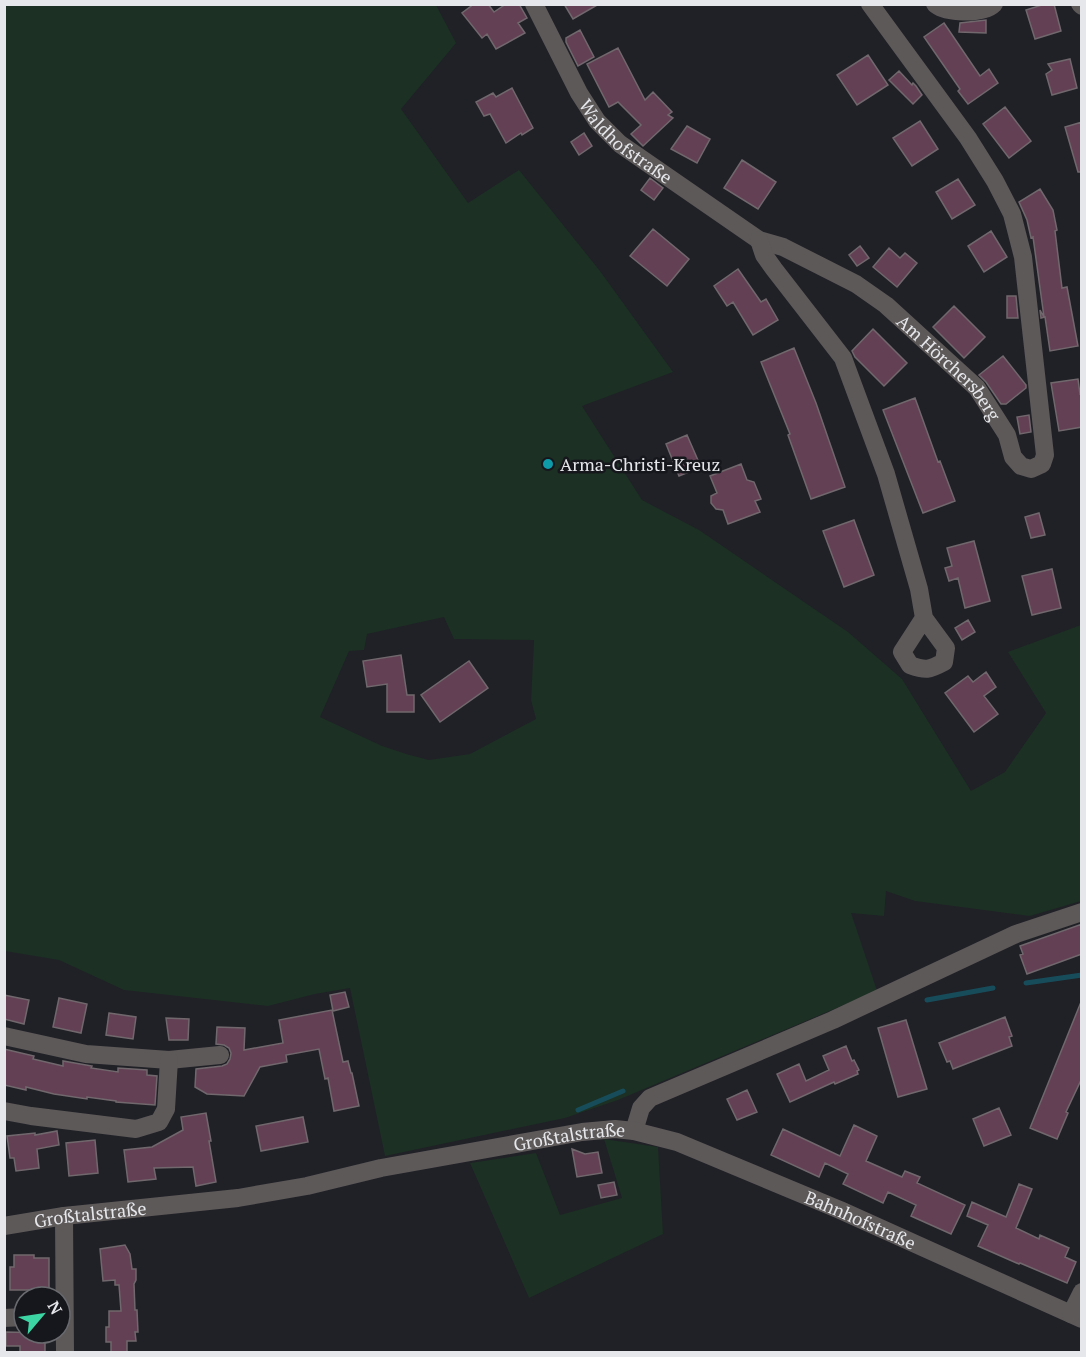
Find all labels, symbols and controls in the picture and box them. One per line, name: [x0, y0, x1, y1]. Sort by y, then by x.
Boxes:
street label: Waldhofstraße: [574, 94, 677, 189]
street label: Am Hörchersberg: [892, 309, 1007, 425]
place label: Arma-Christi-Kreuz: [560, 452, 720, 476]
marker: Arma-Christi-Kreuz: [541, 457, 555, 471]
street label: Großtalstraße: [511, 1117, 626, 1156]
street label: Bahnhofstraße: [801, 1185, 920, 1255]
street label: Großtalstraße: [32, 1196, 147, 1233]
north arrow: [12, 1285, 72, 1345]
text: N: [43, 1297, 68, 1318]

